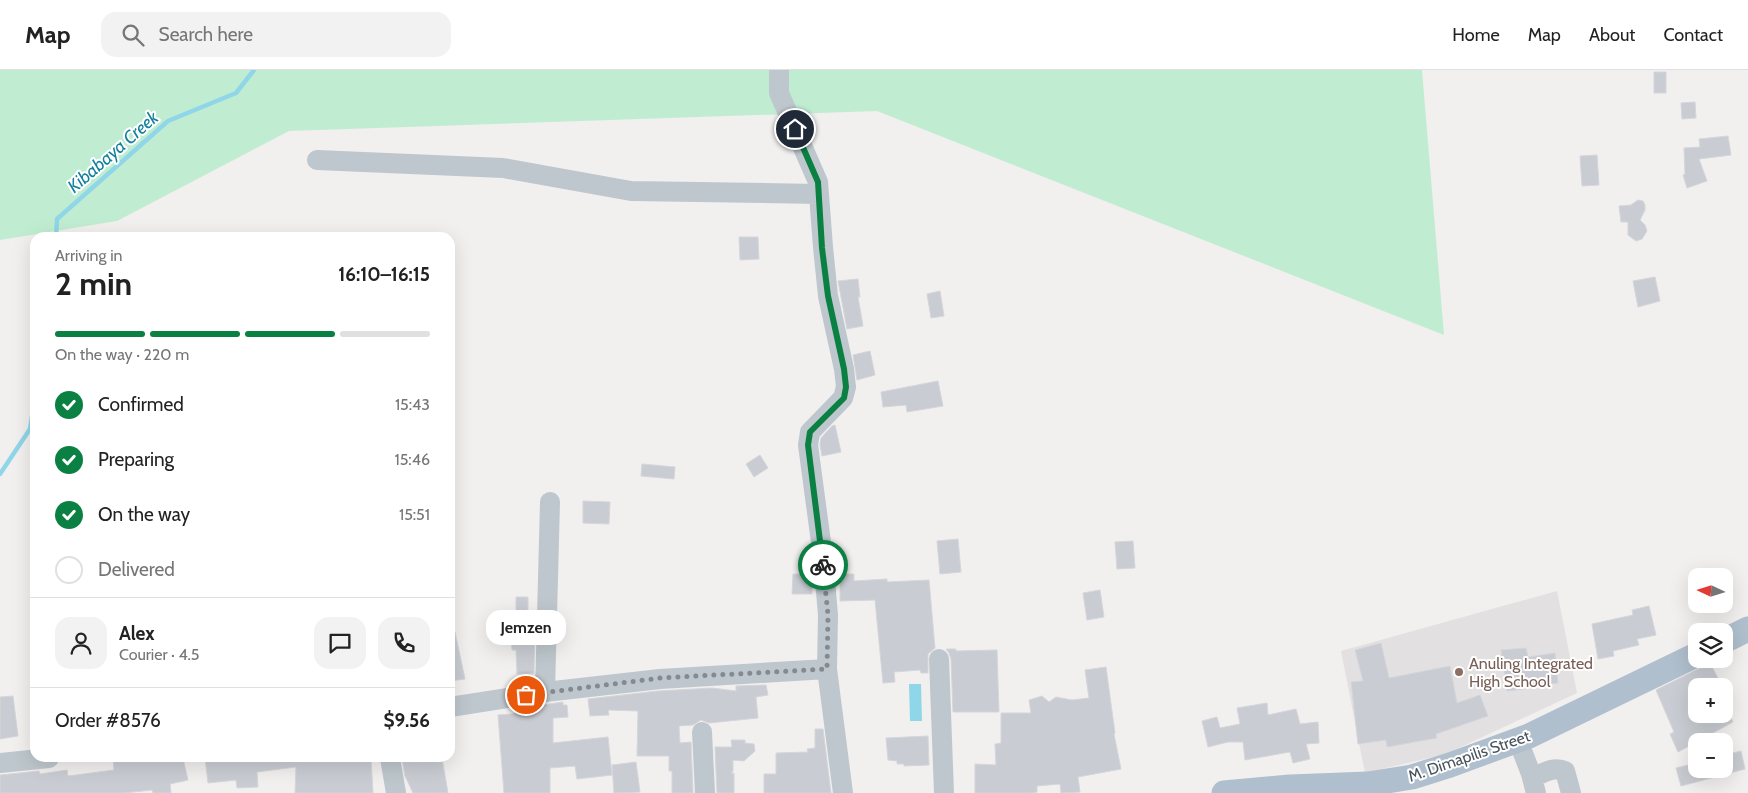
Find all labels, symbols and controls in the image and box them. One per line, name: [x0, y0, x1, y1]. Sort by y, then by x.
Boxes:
search box: [101, 12, 451, 57]
text: Map: [25, 20, 71, 49]
icon: search: [119, 21, 147, 49]
text: Search here: [159, 23, 253, 46]
text: Home: [1452, 24, 1500, 46]
text: Map: [1528, 24, 1561, 46]
text: About: [1589, 24, 1635, 46]
text: Contact: [1663, 24, 1723, 46]
water label: Kibabaya Creek: [63, 106, 164, 197]
pin: [774, 108, 816, 150]
icon: home: [781, 115, 809, 143]
text: Arriving in: [55, 246, 122, 265]
text: 16:10–16:15: [338, 263, 430, 286]
text: 2 min: [55, 264, 132, 303]
text: On the way · 220 m: [55, 345, 189, 364]
icon: check: [55, 391, 83, 419]
text: Confirmed: [98, 393, 184, 416]
text: 15:43: [395, 395, 430, 414]
icon: check: [55, 446, 83, 474]
text: Preparing: [98, 448, 174, 471]
text: 15:46: [394, 450, 430, 469]
icon: check: [55, 501, 83, 529]
text: On the way: [98, 503, 190, 526]
text: 15:51: [399, 505, 430, 524]
courier: [798, 540, 848, 590]
icon: bike: [809, 551, 837, 579]
text: Delivered: [98, 558, 175, 581]
north arrow: [1688, 568, 1732, 612]
map controls: [1688, 568, 1733, 778]
callout: Jemzen: [486, 610, 566, 645]
button: person: [55, 617, 107, 669]
button: chat: [314, 617, 366, 669]
button: phone: [378, 617, 430, 669]
text: Jemzen: [501, 618, 551, 637]
text: Alex: [119, 622, 155, 645]
button: layers: [1688, 623, 1733, 668]
text: Courier · 4.5: [119, 645, 200, 664]
place label: Anuling Integrated High School: [1469, 654, 1593, 691]
marker: Anuling Integrated High School: [1453, 666, 1465, 678]
pin: [505, 674, 547, 716]
button: +: [1688, 678, 1733, 723]
icon: bag: [512, 681, 540, 709]
text: Order #8576: [55, 709, 161, 732]
text: $9.56: [384, 709, 430, 732]
street label: M. Dimapilis Street: [1406, 726, 1533, 786]
button: −: [1688, 733, 1733, 778]

